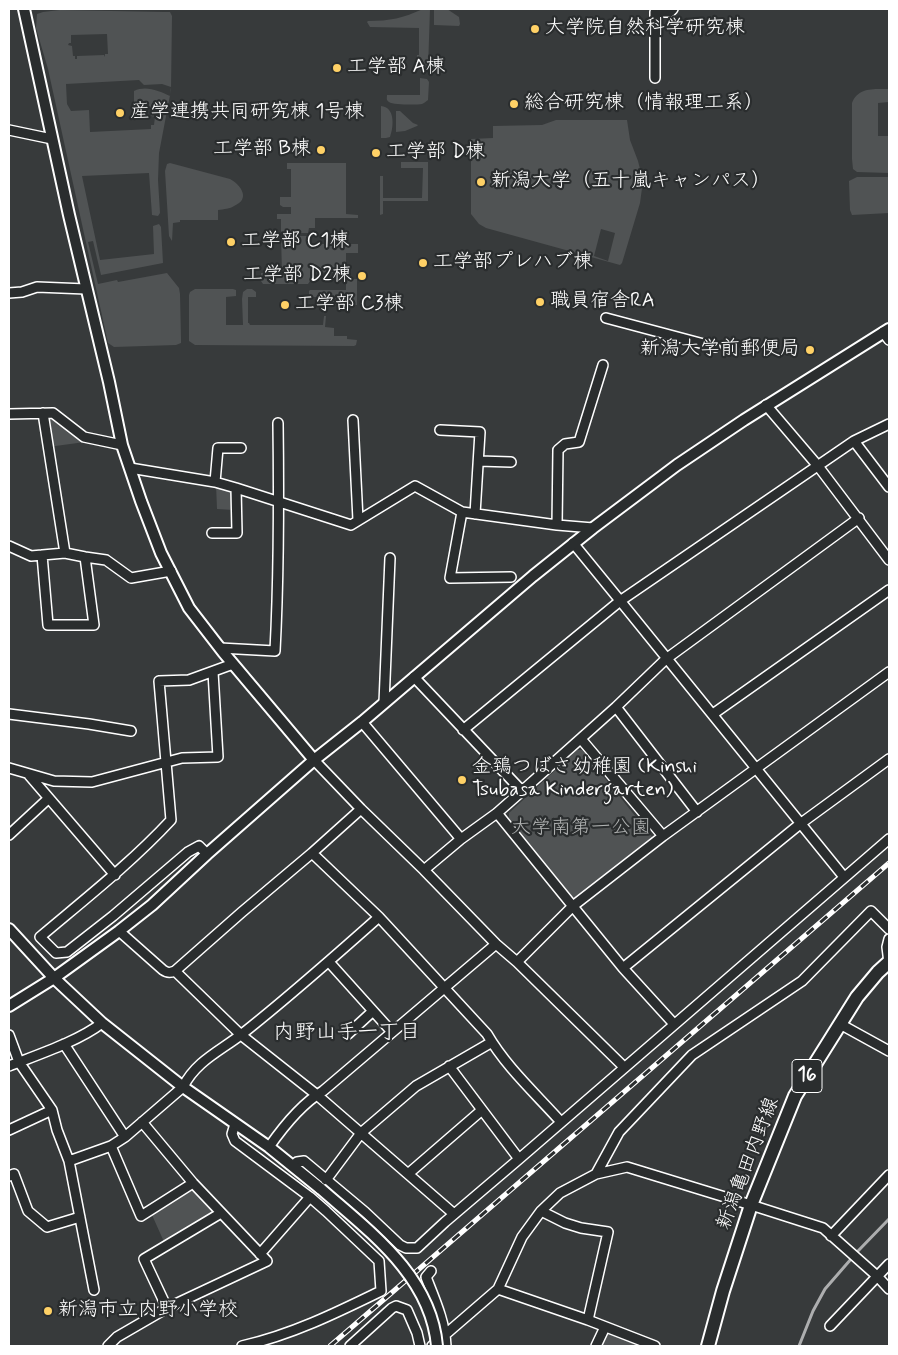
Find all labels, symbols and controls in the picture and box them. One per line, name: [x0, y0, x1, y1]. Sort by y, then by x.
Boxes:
place label: 大学院自然科学研究棟: [545, 17, 745, 41]
marker: 大学院自然科学研究棟: [529, 23, 541, 35]
place label: 工学部 A棟: [347, 56, 445, 80]
marker: 工学部 A棟: [331, 62, 343, 74]
place label: 総合研究棟（情報理工系）: [524, 92, 764, 116]
marker: 総合研究棟（情報理工系）: [508, 98, 520, 110]
place label: 産学連携共同研究棟 1号棟: [130, 101, 364, 125]
marker: 産学連携共同研究棟 1号棟: [114, 107, 126, 119]
place label: 工学部 B棟: [213, 138, 311, 162]
place label: 工学部 D棟: [386, 141, 485, 165]
marker: 工学部 B棟: [315, 144, 327, 156]
marker: 工学部 D棟: [370, 147, 382, 159]
place label: 新潟大学（五十嵐キャンパス）: [491, 170, 771, 194]
marker: 新潟大学（五十嵐キャンパス）: [475, 176, 487, 188]
place label: 工学部 C1棟: [241, 230, 350, 254]
marker: 工学部 C1棟: [225, 236, 237, 248]
place label: 工学部プレハブ棟: [433, 251, 593, 275]
marker: 工学部プレハブ棟: [417, 257, 429, 269]
place label: 工学部 D2棟: [243, 264, 352, 288]
marker: 工学部 D2棟: [356, 270, 368, 282]
place label: 職員宿舎RA: [550, 290, 655, 314]
place label: 工学部 C3棟: [295, 293, 404, 317]
marker: 職員宿舎RA: [534, 296, 546, 308]
marker: 工学部 C3棟: [279, 299, 291, 311]
place label: 新潟大学前郵便局: [640, 338, 800, 362]
marker: 新潟大学前郵便局: [804, 344, 816, 356]
place label: 金鵄つばさ幼稚園 (Kinshi Tsubasa Kindergarten): [472, 756, 697, 803]
marker: 金鵄つばさ幼稚園 (Kinshi Tsubasa Kindergarten): [456, 774, 468, 786]
park label: 大学南第一公園: [511, 817, 651, 841]
district label: 内野山手一丁目: [274, 1021, 420, 1047]
road number: 16: [792, 1060, 822, 1092]
street label: 新潟亀田内野線: [713, 1094, 785, 1234]
place label: 新潟市立内野小学校: [58, 1299, 238, 1323]
marker: 新潟市立内野小学校: [42, 1305, 54, 1317]

